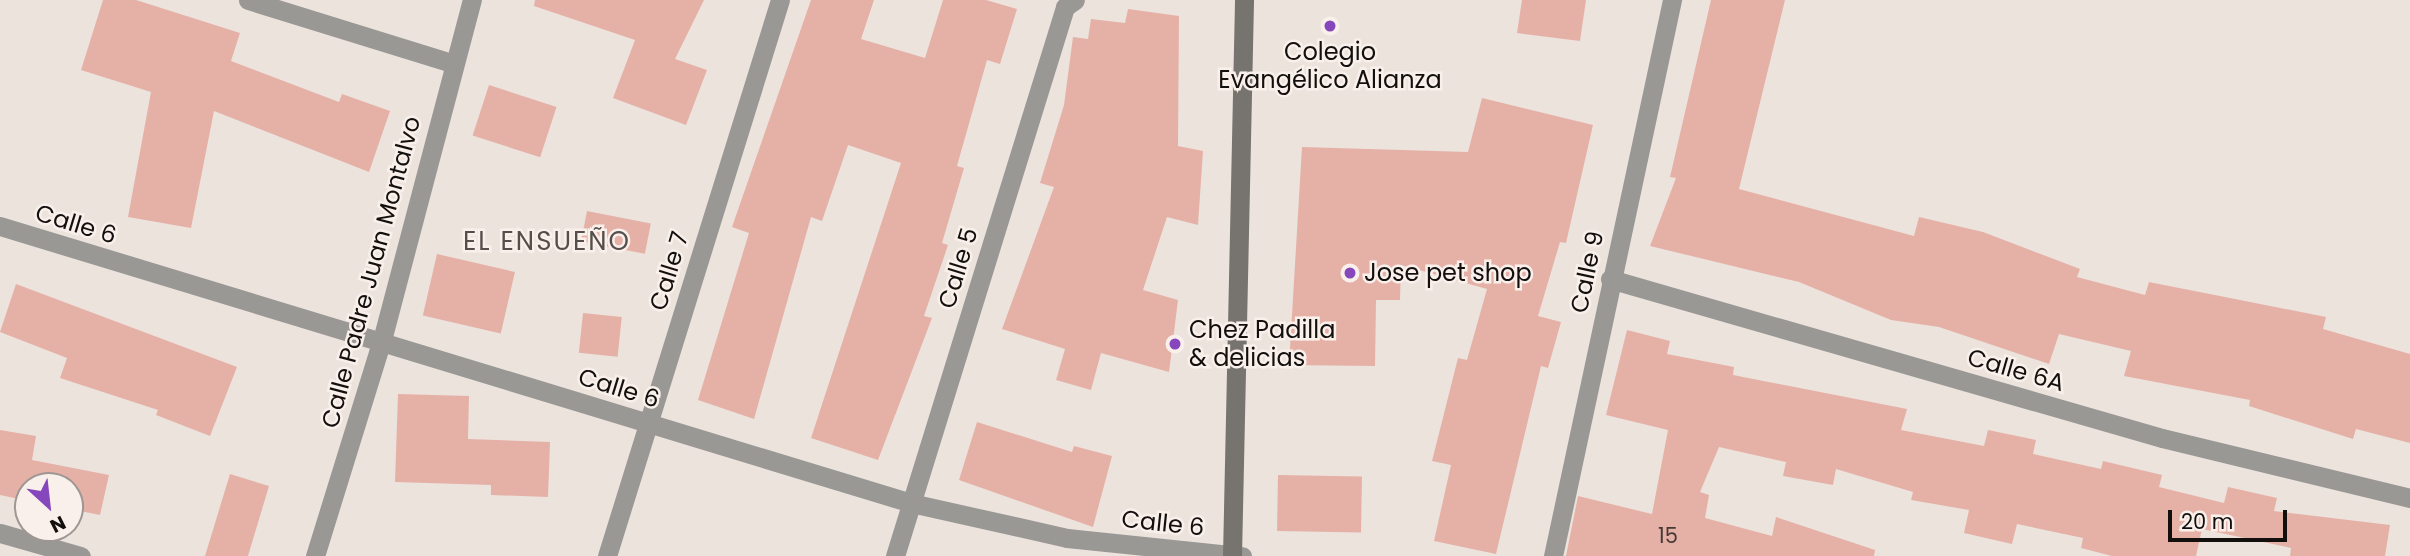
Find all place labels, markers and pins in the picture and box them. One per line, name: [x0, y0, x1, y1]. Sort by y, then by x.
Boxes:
marker: Colegio Evangélico Alianza: [1322, 18, 1338, 34]
place label: Colegio Evangélico Alianza: [1218, 38, 1442, 94]
place label: Jose pet shop: [1364, 259, 1532, 287]
marker: Jose pet shop: [1342, 265, 1358, 281]
place label: Chez Padilla & delicias: [1189, 316, 1335, 372]
marker: Chez Padilla & delicias: [1167, 336, 1183, 352]

